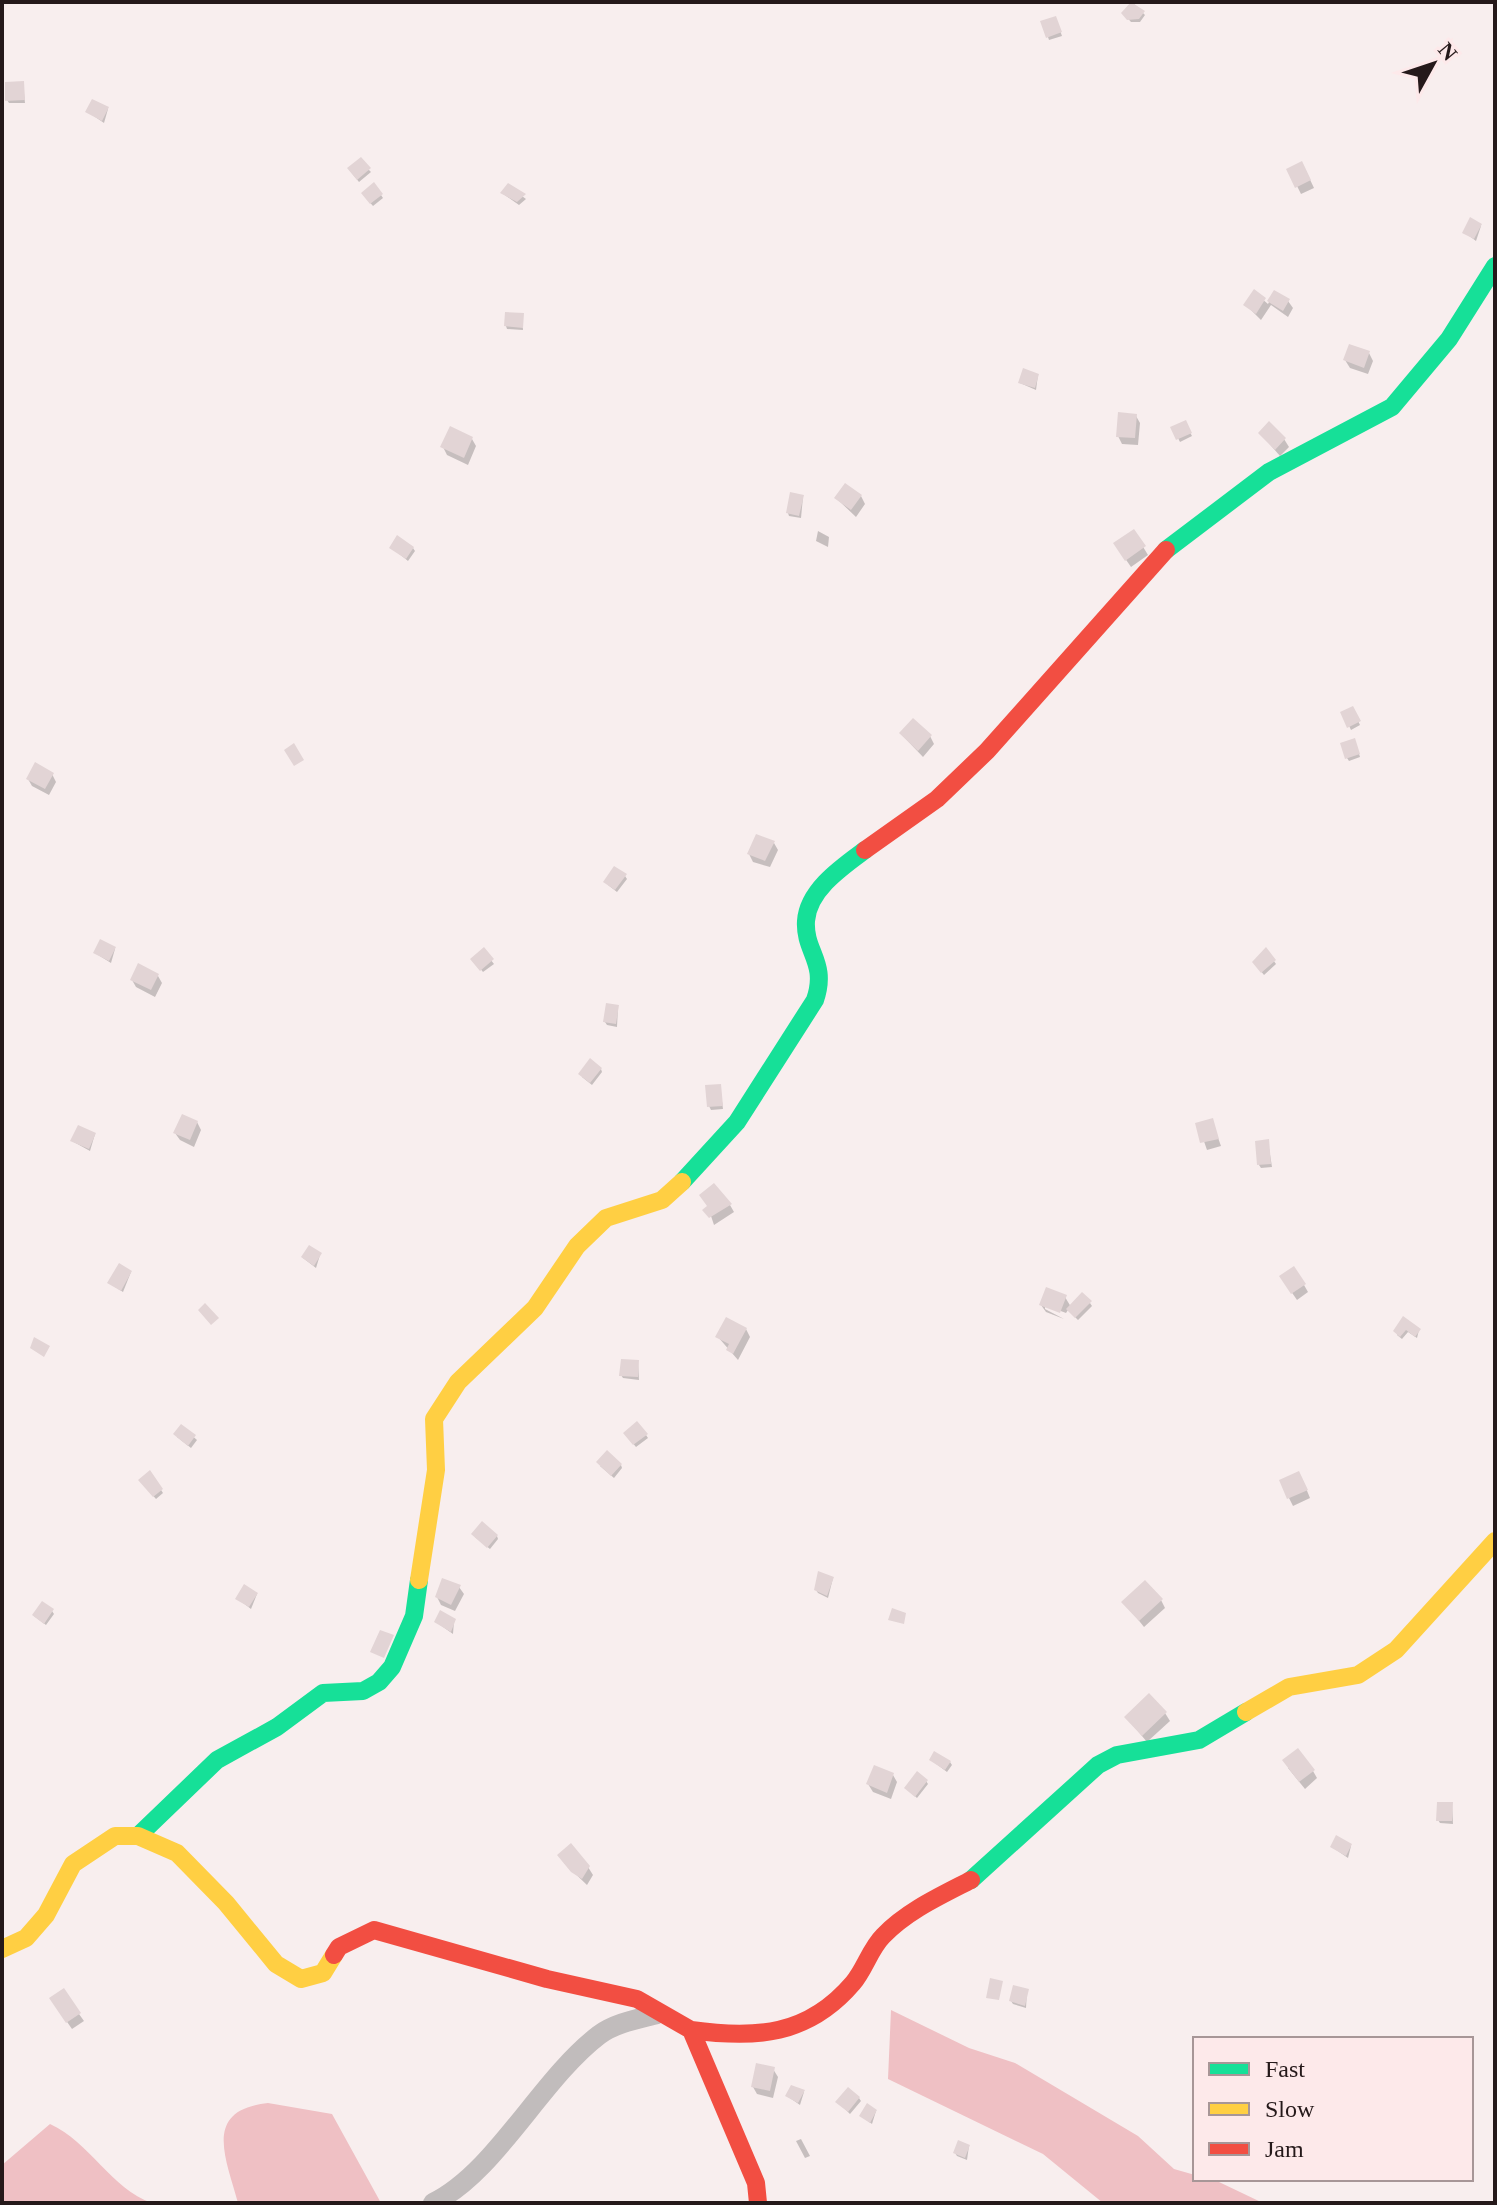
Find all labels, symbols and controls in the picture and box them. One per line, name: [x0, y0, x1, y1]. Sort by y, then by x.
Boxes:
north arrow: [1393, 24, 1473, 104]
text: N: [1433, 37, 1463, 66]
legend: [1193, 2037, 1473, 2181]
text: Fast: [1265, 2056, 1305, 2082]
text: Slow: [1265, 2096, 1315, 2122]
text: Jam: [1265, 2136, 1304, 2162]

